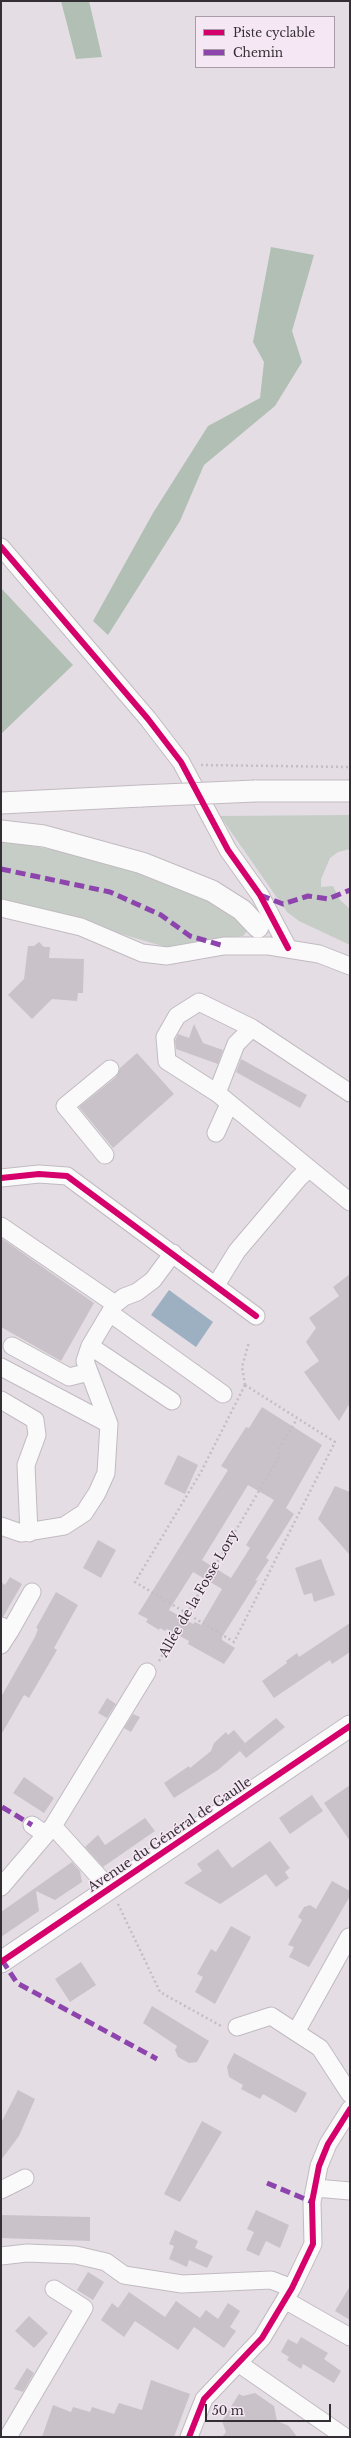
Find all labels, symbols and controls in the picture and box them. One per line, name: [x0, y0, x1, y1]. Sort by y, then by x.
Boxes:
legend: [195, 16, 335, 68]
text: Piste cyclable: [233, 25, 315, 40]
text: Chemin: [233, 45, 283, 60]
street label: Allée de la Fosse Lory: [156, 1528, 242, 1660]
street label: Avenue du Général de Gaulle: [85, 1774, 255, 1896]
scale bar: [207, 2396, 333, 2422]
text: 50 m: [212, 2403, 244, 2418]

